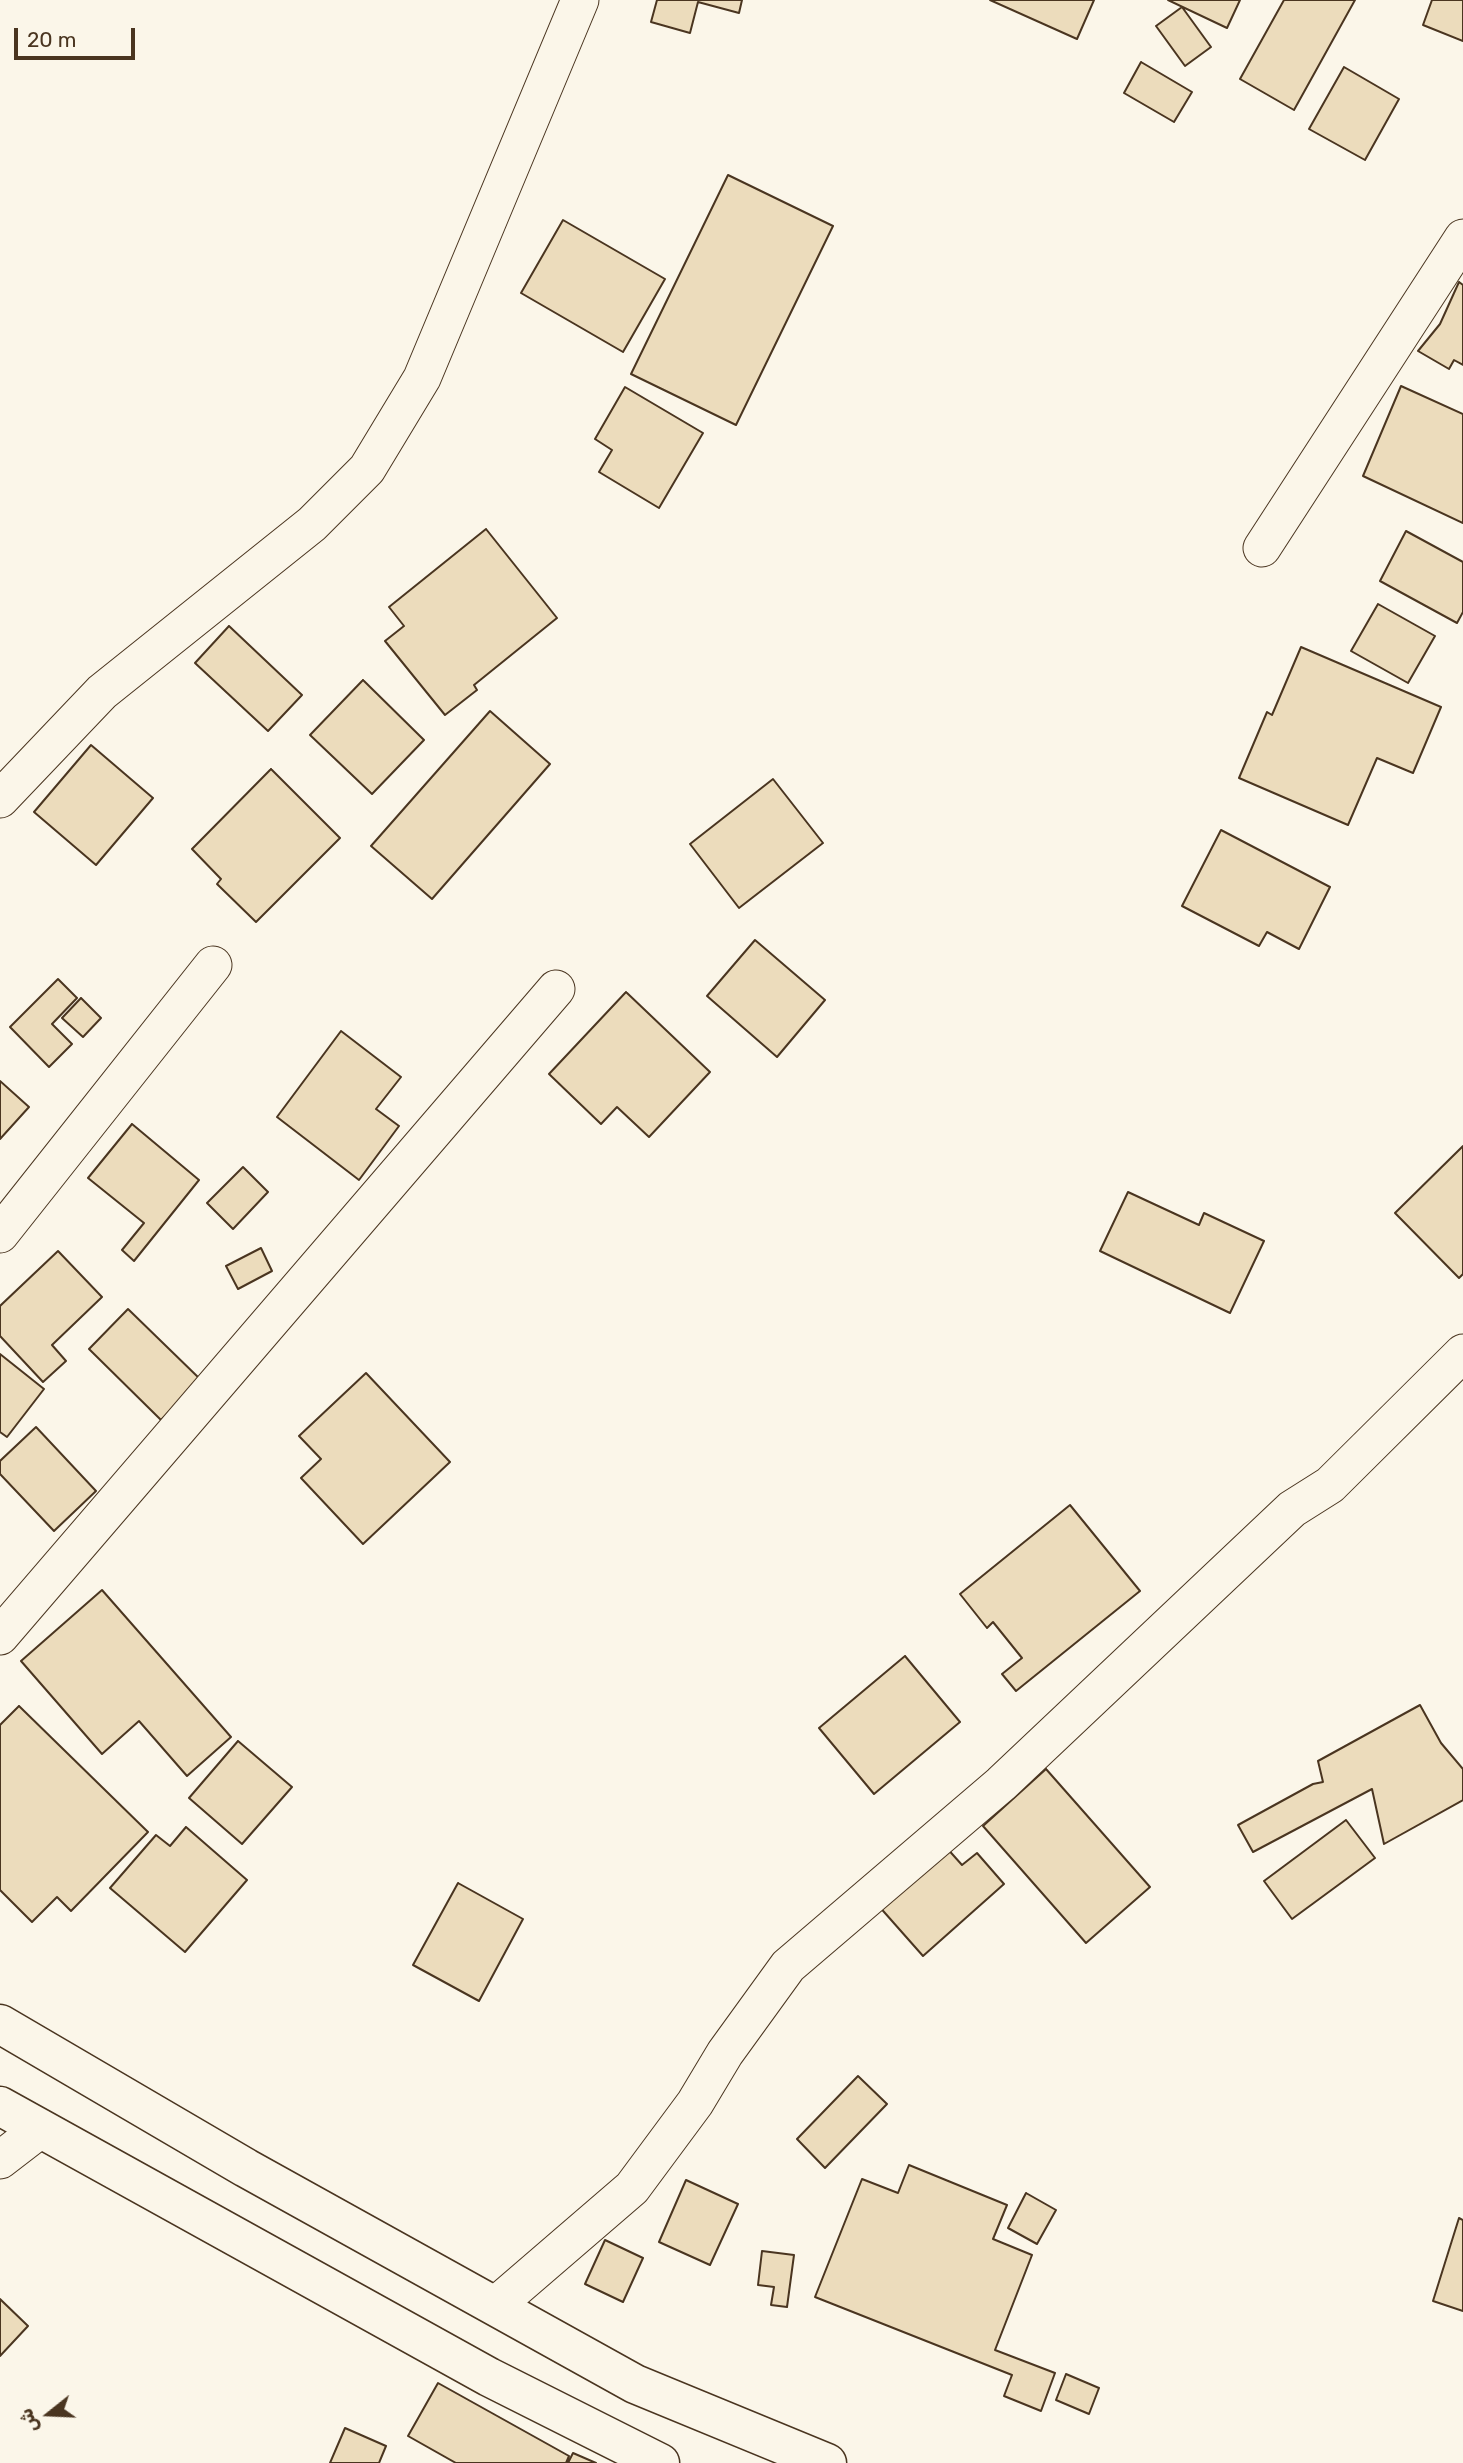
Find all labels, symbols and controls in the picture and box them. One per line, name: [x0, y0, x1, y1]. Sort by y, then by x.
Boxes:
scale bar: [18, 14, 138, 58]
text: 20 m: [27, 27, 76, 52]
north arrow: [14, 2379, 84, 2449]
text: ش: [14, 2406, 43, 2436]

